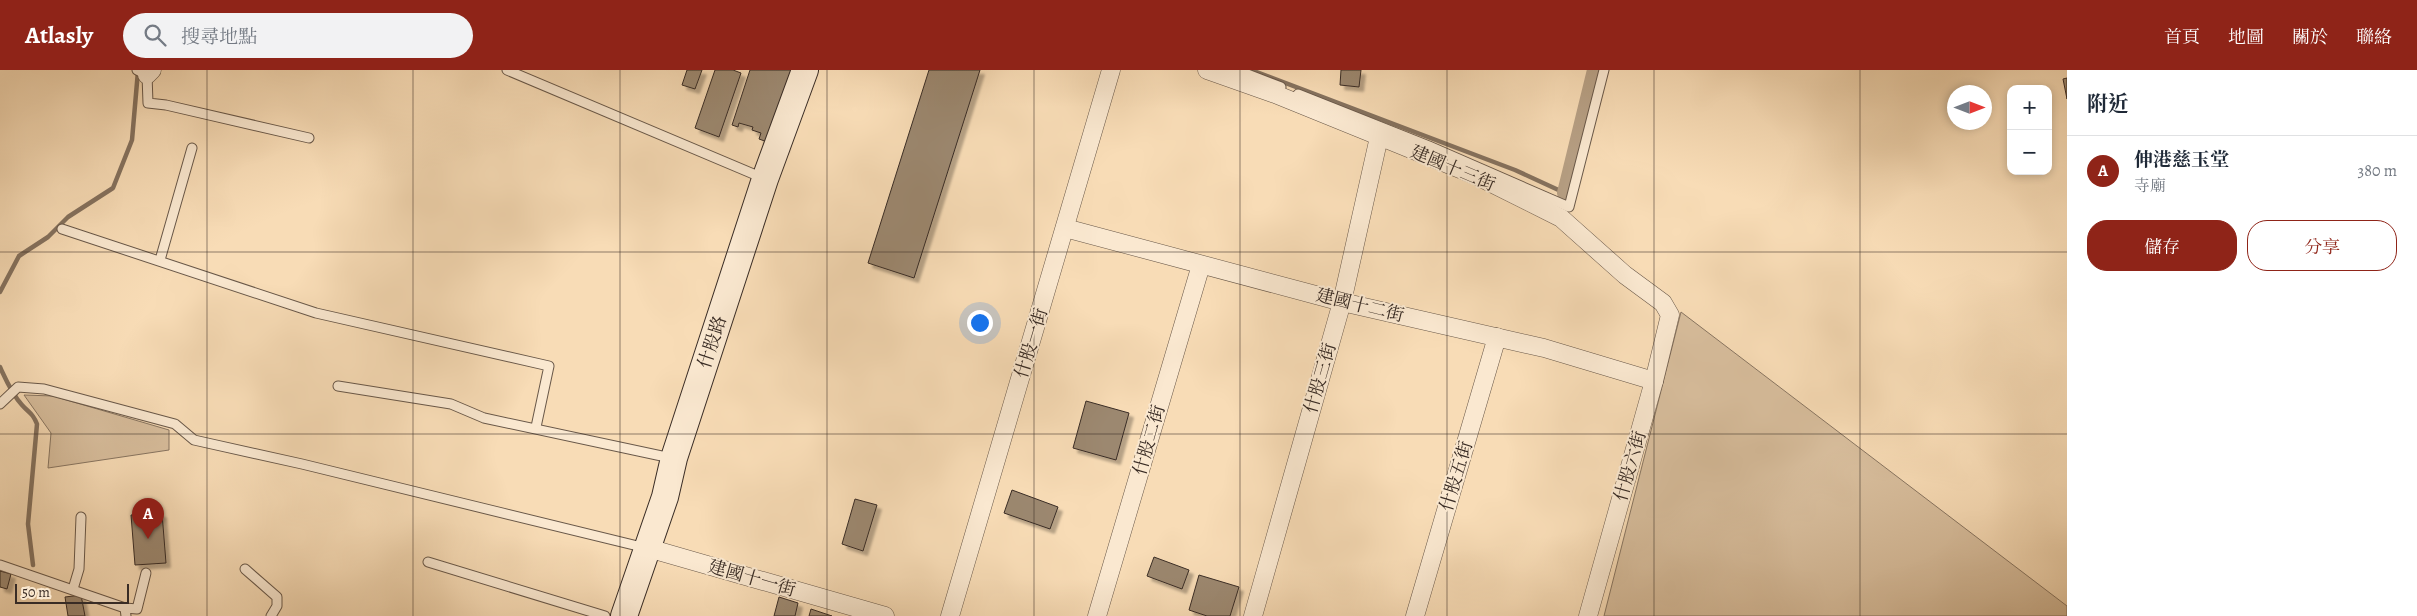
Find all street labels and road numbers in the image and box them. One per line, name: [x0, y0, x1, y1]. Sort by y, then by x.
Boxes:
street label: 建國十三街: [1407, 139, 1499, 197]
street label: 建國十二街: [1313, 282, 1407, 328]
street label: 什股一街: [1009, 305, 1053, 381]
street label: 什股路: [692, 313, 732, 371]
street label: 什股三街: [1299, 340, 1341, 416]
street label: 什股二街: [1128, 402, 1170, 478]
street label: 什股六街: [1609, 428, 1651, 504]
street label: 什股五街: [1434, 438, 1478, 514]
street label: 建國十一街: [705, 554, 799, 602]

